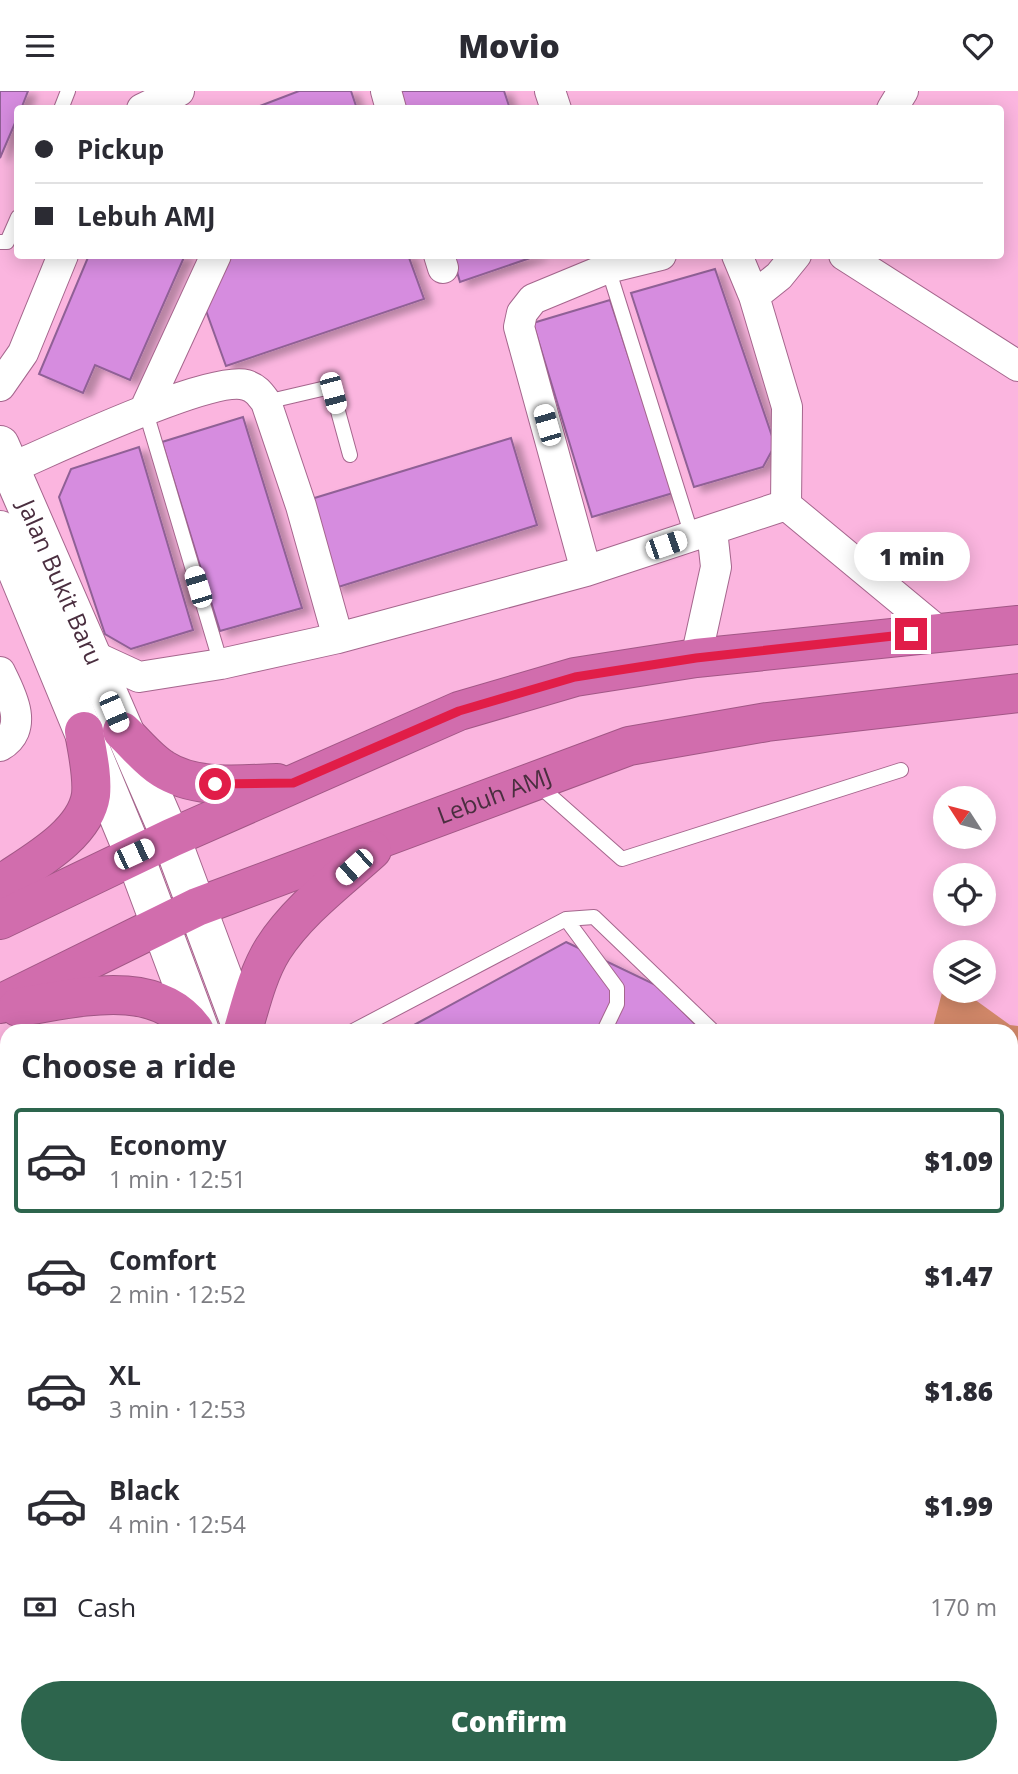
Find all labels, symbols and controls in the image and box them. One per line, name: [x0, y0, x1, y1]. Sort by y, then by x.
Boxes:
text: Movio: [458, 24, 560, 67]
icon: menu: [21, 27, 59, 65]
icon: heart: [959, 27, 997, 65]
text: Pickup: [77, 131, 164, 167]
text: Lebuh AMJ: [77, 198, 216, 234]
car: [318, 370, 349, 416]
car: [532, 402, 563, 448]
street label: Jalan Bukit Baru: [10, 492, 112, 670]
car: [643, 528, 690, 562]
callout: 1 min: [853, 533, 969, 581]
text: 1 min: [879, 540, 945, 572]
car: [182, 564, 215, 610]
route end: [895, 618, 927, 650]
car: [97, 689, 132, 735]
street label: Lebuh AMJ: [432, 758, 556, 831]
route start: [199, 768, 231, 800]
north arrow: [933, 786, 996, 849]
map controls: [933, 786, 996, 1003]
car: [111, 836, 158, 872]
car: [332, 845, 377, 889]
button: locate: [933, 863, 996, 926]
button: layers: [933, 940, 996, 1003]
text: Choose a ride: [21, 1044, 236, 1087]
text: Economy: [109, 1127, 227, 1163]
icon: car: [25, 1129, 88, 1192]
text: $1.09: [925, 1143, 993, 1179]
text: 1 min · 12:51: [109, 1163, 246, 1195]
text: Comfort: [109, 1242, 216, 1278]
icon: car: [25, 1244, 88, 1307]
text: $1.47: [925, 1258, 993, 1294]
text: 2 min · 12:52: [109, 1278, 246, 1310]
text: XL: [109, 1357, 141, 1393]
icon: car: [25, 1359, 88, 1422]
text: $1.86: [925, 1373, 993, 1409]
text: 3 min · 12:53: [109, 1393, 246, 1425]
text: Black: [109, 1472, 180, 1508]
icon: car: [25, 1474, 88, 1537]
text: $1.99: [925, 1488, 993, 1524]
text: 4 min · 12:54: [109, 1508, 246, 1540]
icon: cash: [21, 1588, 59, 1626]
text: Cash: [77, 1589, 136, 1625]
text: 170 m: [930, 1591, 997, 1623]
button: Confirm: [21, 1681, 997, 1761]

